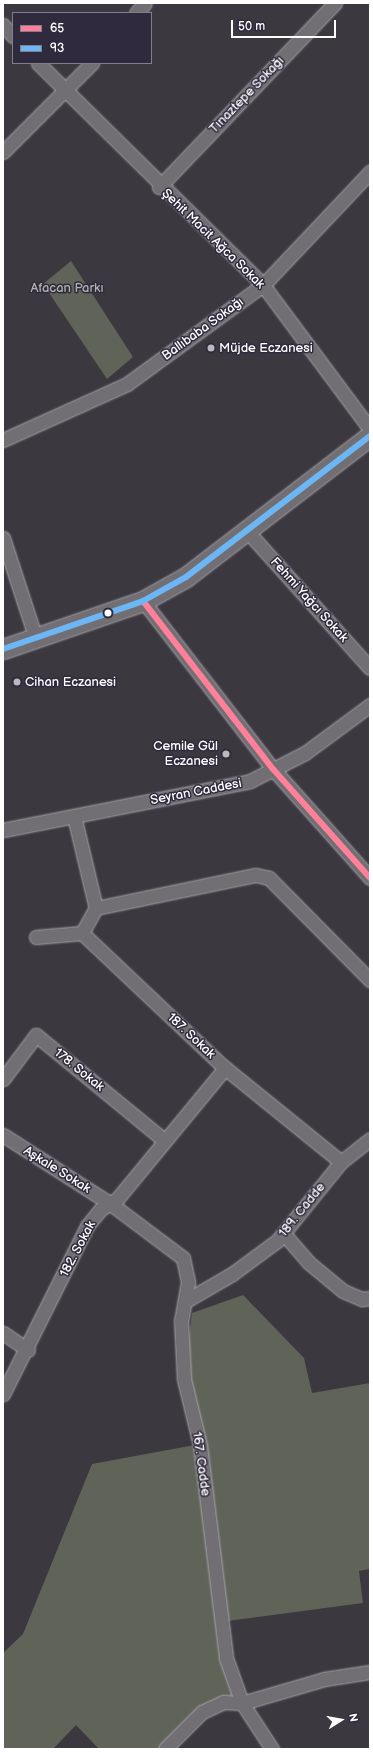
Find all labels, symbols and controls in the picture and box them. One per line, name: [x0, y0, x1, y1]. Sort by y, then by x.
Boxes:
legend: [12, 12, 152, 64]
scale bar: [233, 12, 338, 38]
text: 50 m: [238, 19, 265, 34]
text: 65: [50, 21, 64, 36]
text: 93: [50, 41, 64, 56]
street label: Tınaztepe Sokağı: [206, 53, 288, 137]
street label: Şehit Macit Ağca Sokak: [158, 186, 268, 292]
park label: Afacan Parkı: [30, 280, 104, 296]
street label: Ballıbaba Sokağı: [159, 294, 247, 364]
place label: Müjde Eczanesi: [219, 340, 313, 356]
marker: Müjde Eczanesi: [206, 343, 216, 353]
street label: Fehmi Yağcı Sokak: [267, 554, 351, 646]
unlabelled marker: [103, 608, 113, 618]
place label: Cihan Eczanesi: [25, 674, 116, 690]
marker: Cihan Eczanesi: [12, 677, 22, 687]
place label: Cemile Gül Eczanesi: [153, 739, 218, 770]
marker: Cemile Gül Eczanesi: [221, 749, 231, 759]
street label: Seyran Caddesi: [149, 776, 243, 808]
street label: 187. Sokak: [164, 1010, 218, 1062]
street label: 178. Sokak: [51, 1045, 107, 1095]
street label: Aşkale Sokak: [20, 1143, 94, 1197]
street label: 189. Cadde: [275, 1180, 329, 1240]
street label: 182. Sokak: [57, 1218, 99, 1280]
street label: 167. Cadde: [189, 1431, 213, 1497]
north arrow: [321, 1700, 361, 1740]
text: N: [346, 1712, 360, 1723]

